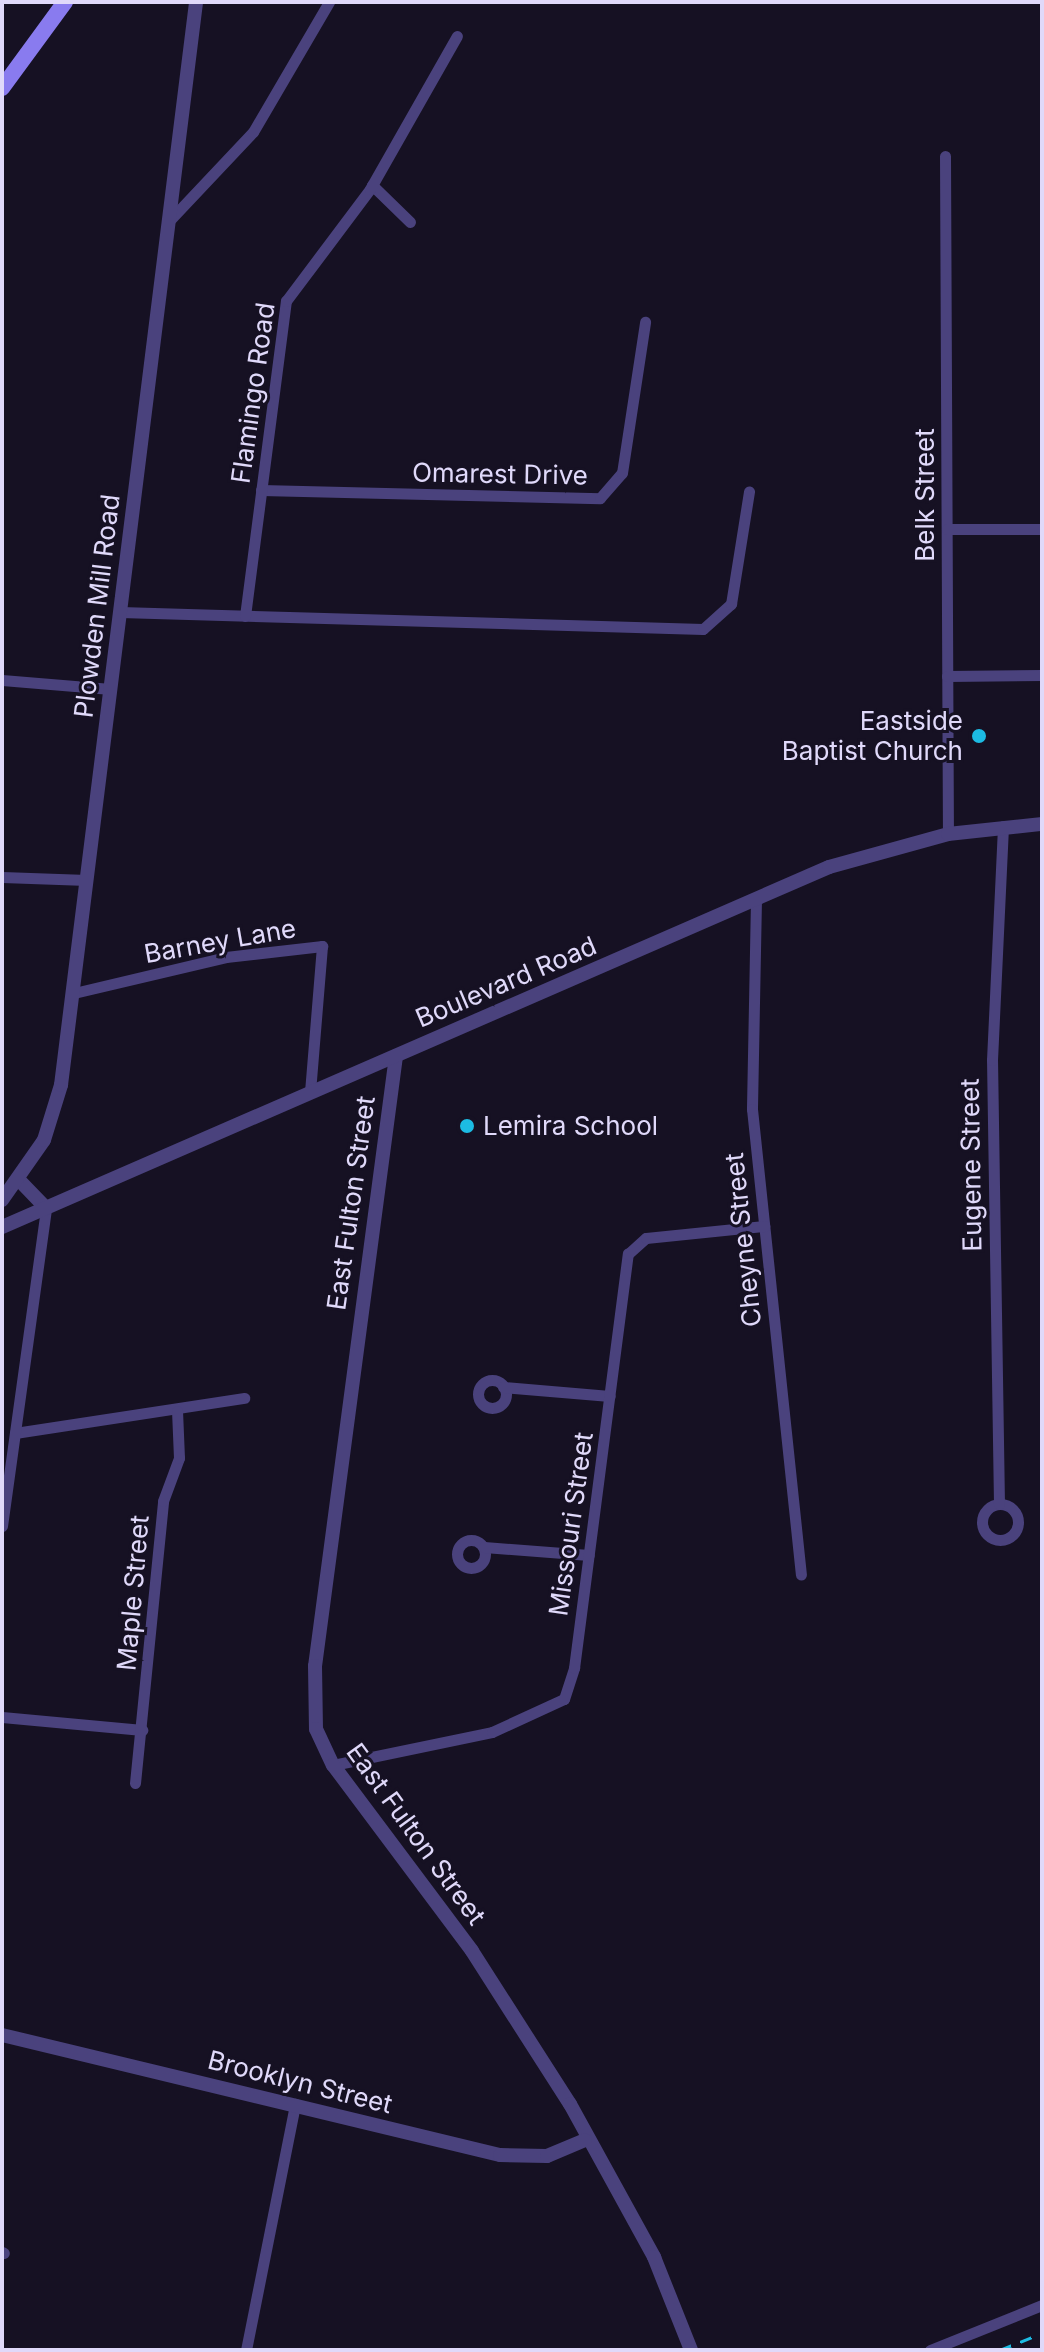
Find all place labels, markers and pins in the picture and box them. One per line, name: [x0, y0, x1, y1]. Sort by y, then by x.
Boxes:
place label: Eastside Baptist Church: [782, 705, 963, 766]
marker: Eastside Baptist Church: [970, 727, 988, 745]
place label: Lemira School: [483, 1110, 658, 1142]
marker: Lemira School: [458, 1117, 476, 1135]

